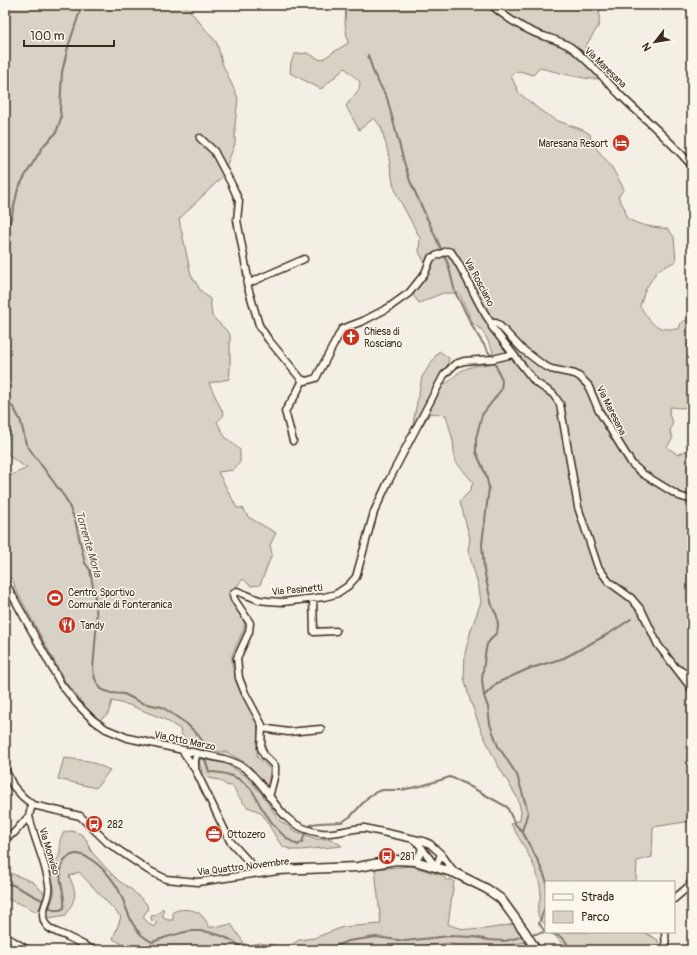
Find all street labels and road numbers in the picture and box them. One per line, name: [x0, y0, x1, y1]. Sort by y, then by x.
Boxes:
street label: Via Maresana: [582, 45, 629, 91]
street label: Via Rosciano: [461, 256, 497, 309]
street label: Via Maresana: [594, 384, 629, 437]
street label: Via Pasinetti: [271, 582, 323, 598]
street label: Via Otto Marzo: [153, 729, 217, 753]
street label: Via Monviso: [36, 826, 62, 877]
street label: Via Quattro Novembre: [196, 855, 290, 879]

